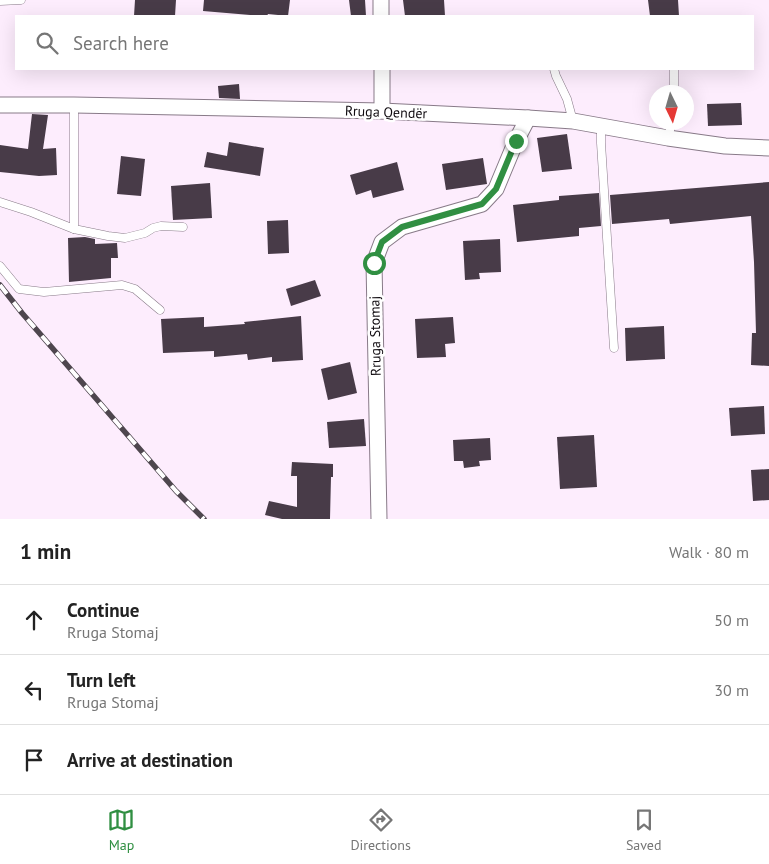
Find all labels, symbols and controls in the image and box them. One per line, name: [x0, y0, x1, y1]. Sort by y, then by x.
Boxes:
search box: [15, 15, 754, 70]
icon: search: [33, 29, 61, 57]
text: Search here: [73, 31, 169, 55]
north arrow: [649, 85, 694, 130]
street label: Rruga Qendër: [344, 102, 428, 122]
route end: [505, 130, 528, 153]
route start: [363, 252, 386, 275]
street label: Rruga Stomaj: [365, 296, 385, 376]
text: 1 min: [20, 538, 71, 565]
text: Walk · 80 m: [669, 542, 749, 562]
text: Continue: [67, 598, 139, 622]
icon: ahead: [20, 606, 48, 634]
text: 50 m: [714, 610, 749, 630]
text: Rruga Stomaj: [67, 622, 159, 642]
text: Turn left: [67, 668, 136, 692]
icon: left: [20, 676, 48, 704]
text: 30 m: [714, 680, 749, 700]
text: Rruga Stomaj: [67, 692, 159, 712]
icon: arrive: [20, 746, 48, 774]
text: Arrive at destination: [67, 748, 233, 772]
tab: Map: [107, 806, 135, 854]
tab: Directions: [350, 806, 411, 854]
tab: Saved: [626, 806, 662, 854]

